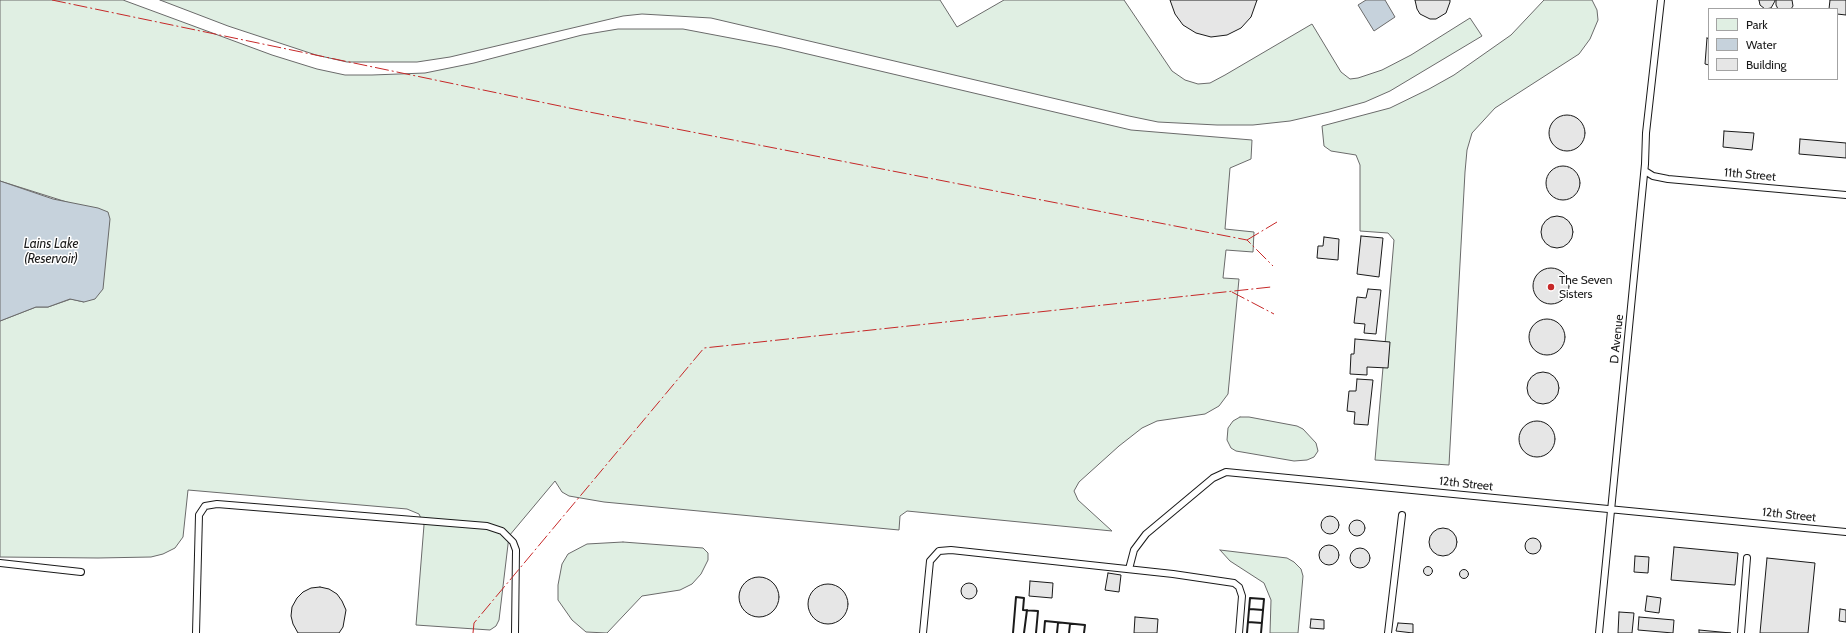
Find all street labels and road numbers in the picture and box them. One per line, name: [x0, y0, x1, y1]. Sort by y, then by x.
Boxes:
street label: 11th Street: [1724, 166, 1776, 184]
street label: D Avenue: [1607, 314, 1627, 364]
street label: 12th Street: [1438, 474, 1494, 494]
street label: 12th Street: [1761, 505, 1817, 525]

